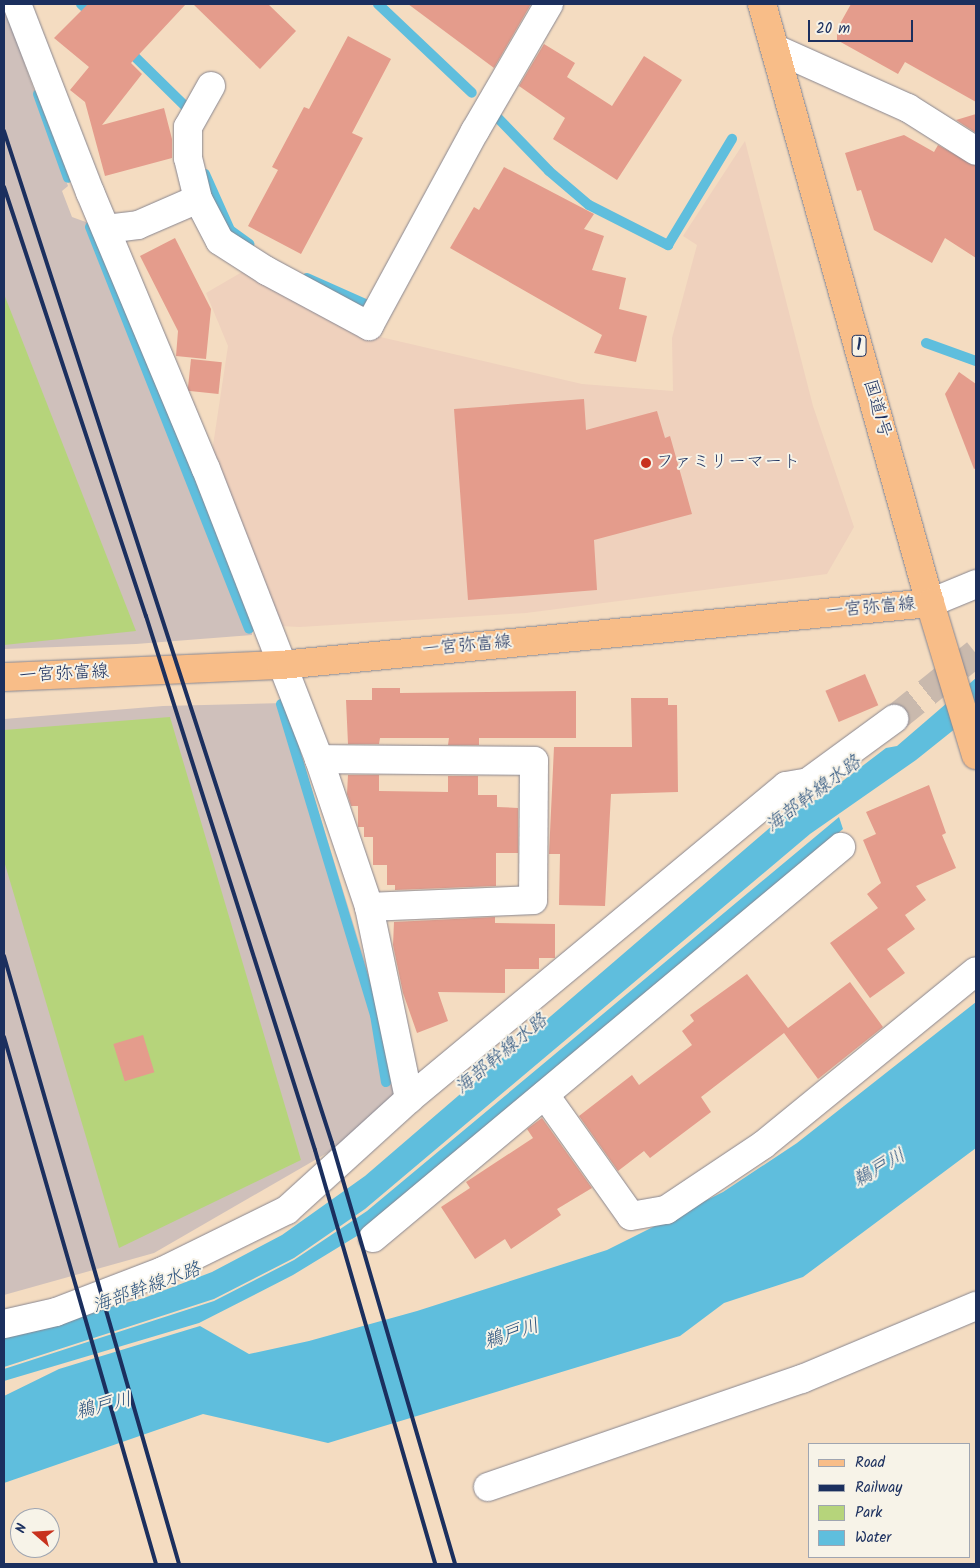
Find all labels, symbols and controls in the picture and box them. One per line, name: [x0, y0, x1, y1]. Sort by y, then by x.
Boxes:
scale bar: [810, 10, 915, 42]
text: 20 m: [816, 17, 850, 41]
road number: 1: [852, 332, 866, 360]
street label: 国道1号: [857, 377, 895, 441]
place label: ファミリーマート: [656, 452, 800, 474]
marker: ファミリーマート: [640, 457, 652, 469]
street label: 一宮弥富線: [825, 594, 917, 624]
street label: 一宮弥富線: [421, 632, 513, 662]
street label: 一宮弥富線: [18, 662, 110, 688]
water label: 海部幹線水路: [762, 752, 866, 838]
water label: 海部幹線水路: [451, 1010, 553, 1100]
water label: 鵜戸川: [850, 1145, 910, 1193]
water label: 海部幹線水路: [90, 1259, 204, 1319]
water label: 鵜戸川: [481, 1315, 543, 1355]
water label: 鵜戸川: [74, 1389, 134, 1425]
legend: [808, 1443, 970, 1558]
text: Road: [855, 1451, 885, 1475]
text: Railway: [855, 1476, 902, 1500]
text: Park: [855, 1501, 882, 1525]
north arrow: [10, 1508, 60, 1558]
text: N: [10, 1521, 34, 1536]
text: Water: [855, 1526, 891, 1550]

